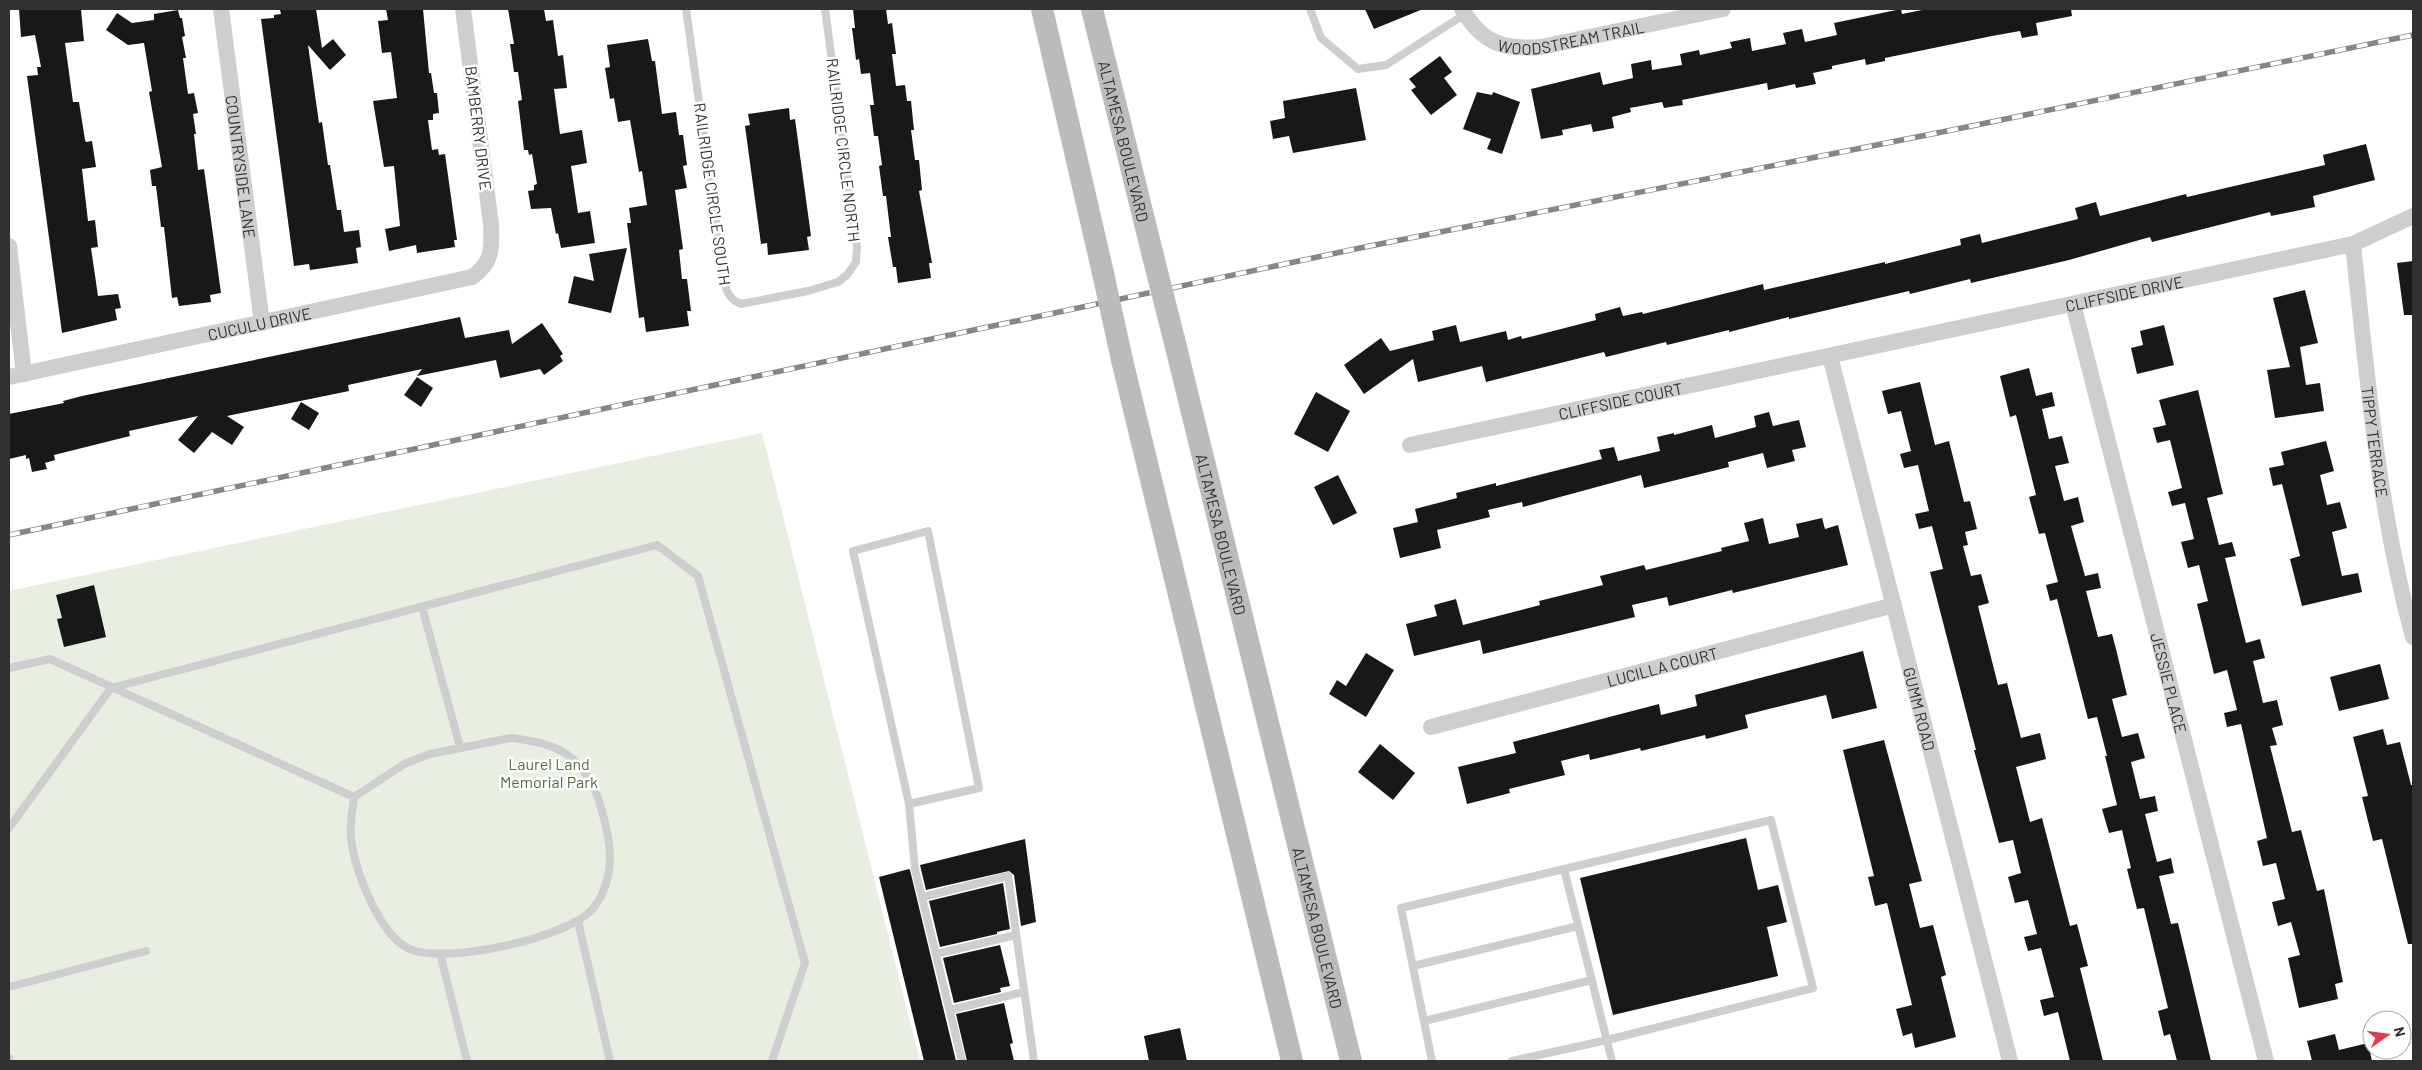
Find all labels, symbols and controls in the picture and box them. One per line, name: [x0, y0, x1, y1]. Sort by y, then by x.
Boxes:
street label: WOODSTREAM TRAIL: [1496, 16, 1646, 57]
street label: RAILRIDGE CIRCLE NORTH: [823, 57, 865, 243]
street label: ALTAMESA BOULEVARD: [1096, 58, 1154, 224]
street label: BAMBERRY DRIVE: [462, 65, 496, 191]
street label: COUNTRYSIDE LANE: [223, 94, 260, 240]
street label: RAILRIDGE CIRCLE SOUTH: [691, 101, 735, 287]
street label: CLIFFSIDE DRIVE: [2063, 271, 2185, 315]
street label: CUCULU DRIVE: [206, 303, 313, 343]
street label: CLIFFSIDE COURT: [1556, 378, 1684, 423]
street label: TIPPY TERRACE: [2359, 385, 2393, 499]
street label: ALTAMESA BOULEVARD: [1193, 452, 1251, 617]
street label: JESSIE PLACE: [2148, 631, 2192, 735]
street label: LUCILLA COURT: [1605, 642, 1720, 690]
street label: GUMM ROAD: [1900, 665, 1940, 753]
park label: Laurel Land Memorial Park: [500, 754, 598, 791]
street label: ALTAMESA BOULEVARD: [1289, 845, 1347, 1010]
north arrow: [2362, 1010, 2412, 1060]
text: N: [2391, 1025, 2409, 1038]

